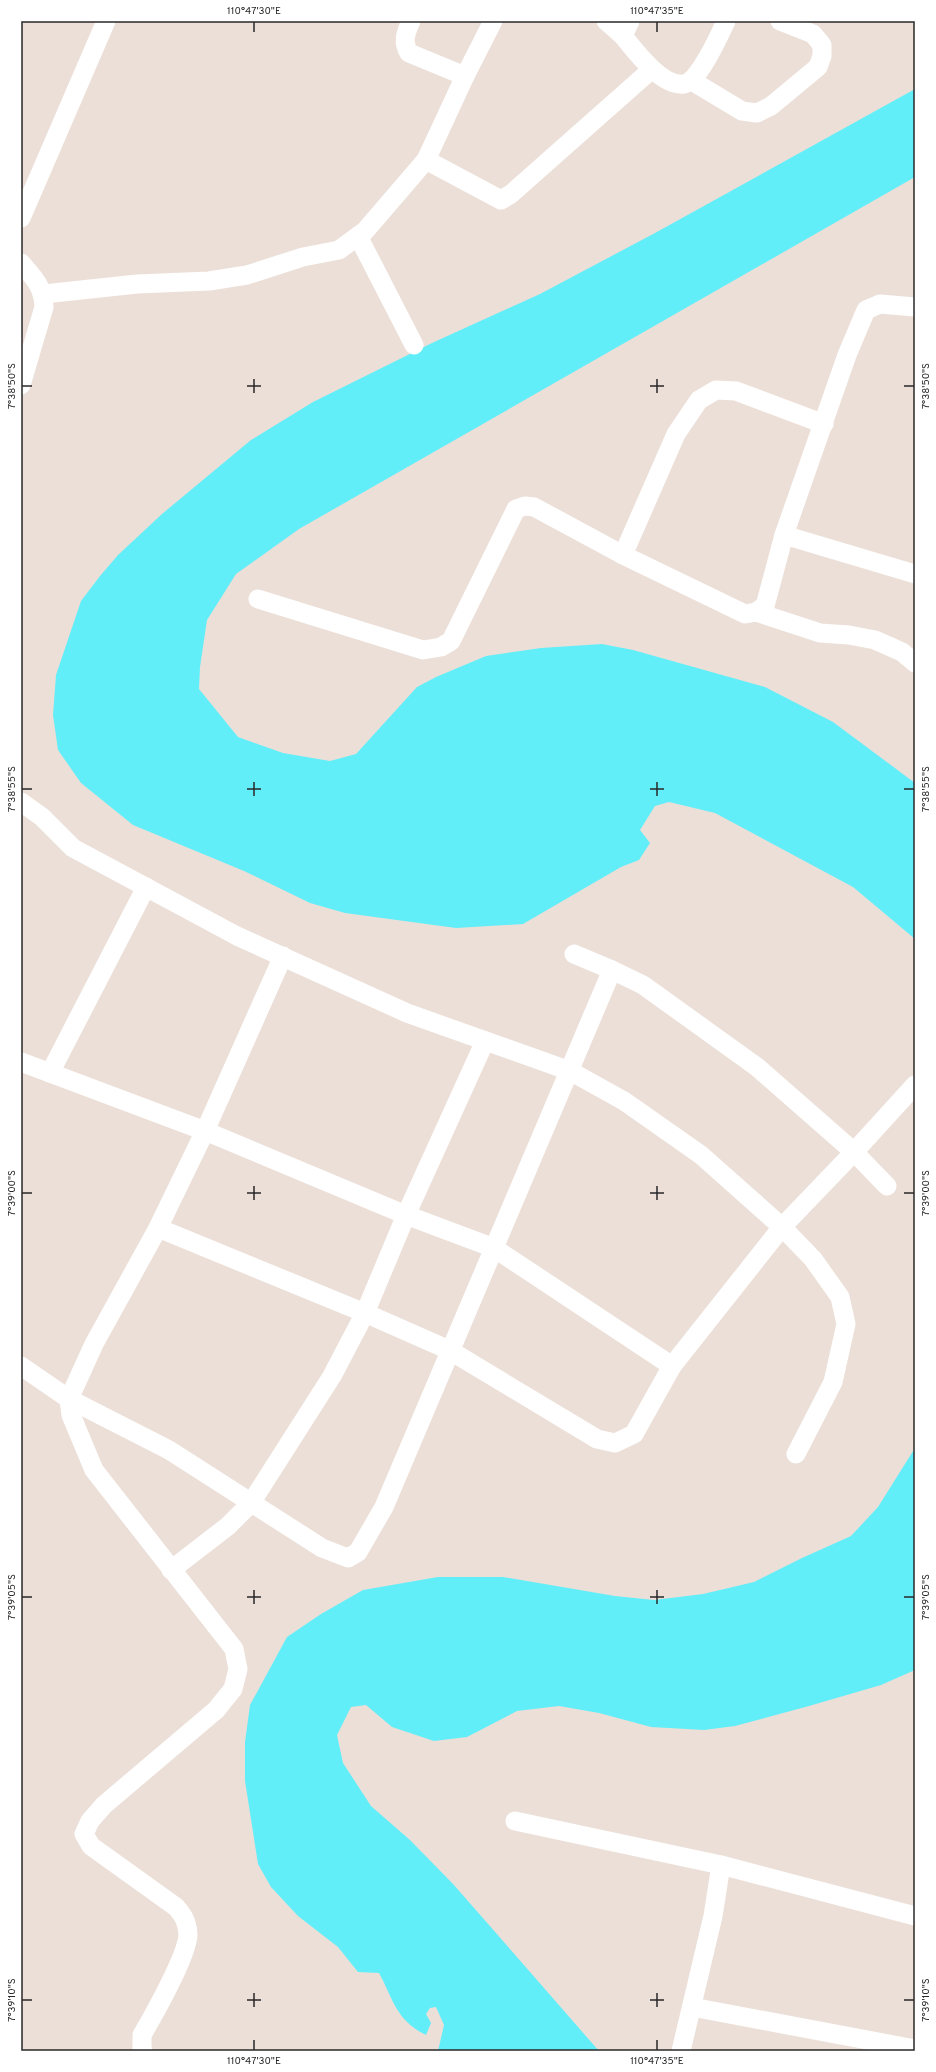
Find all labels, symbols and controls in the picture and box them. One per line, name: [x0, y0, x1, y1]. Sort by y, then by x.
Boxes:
text: 110°47'30"E: [227, 5, 281, 18]
text: 110°47'35"E: [630, 5, 684, 18]
text: 7°38'50"S: [6, 363, 19, 409]
text: 7°38'50"S: [920, 363, 933, 409]
text: 7°38'55"S: [6, 766, 19, 812]
text: 7°38'55"S: [920, 766, 933, 812]
text: 7°39'00"S: [6, 1170, 19, 1216]
text: 7°39'00"S: [920, 1170, 933, 1216]
text: 7°39'05"S: [6, 1574, 19, 1620]
text: 7°39'05"S: [920, 1574, 933, 1620]
text: 7°39'10"S: [6, 1978, 19, 2022]
text: 7°39'10"S: [920, 1978, 933, 2022]
text: 110°47'30"E: [227, 2055, 281, 2068]
text: 110°47'35"E: [630, 2055, 684, 2068]

